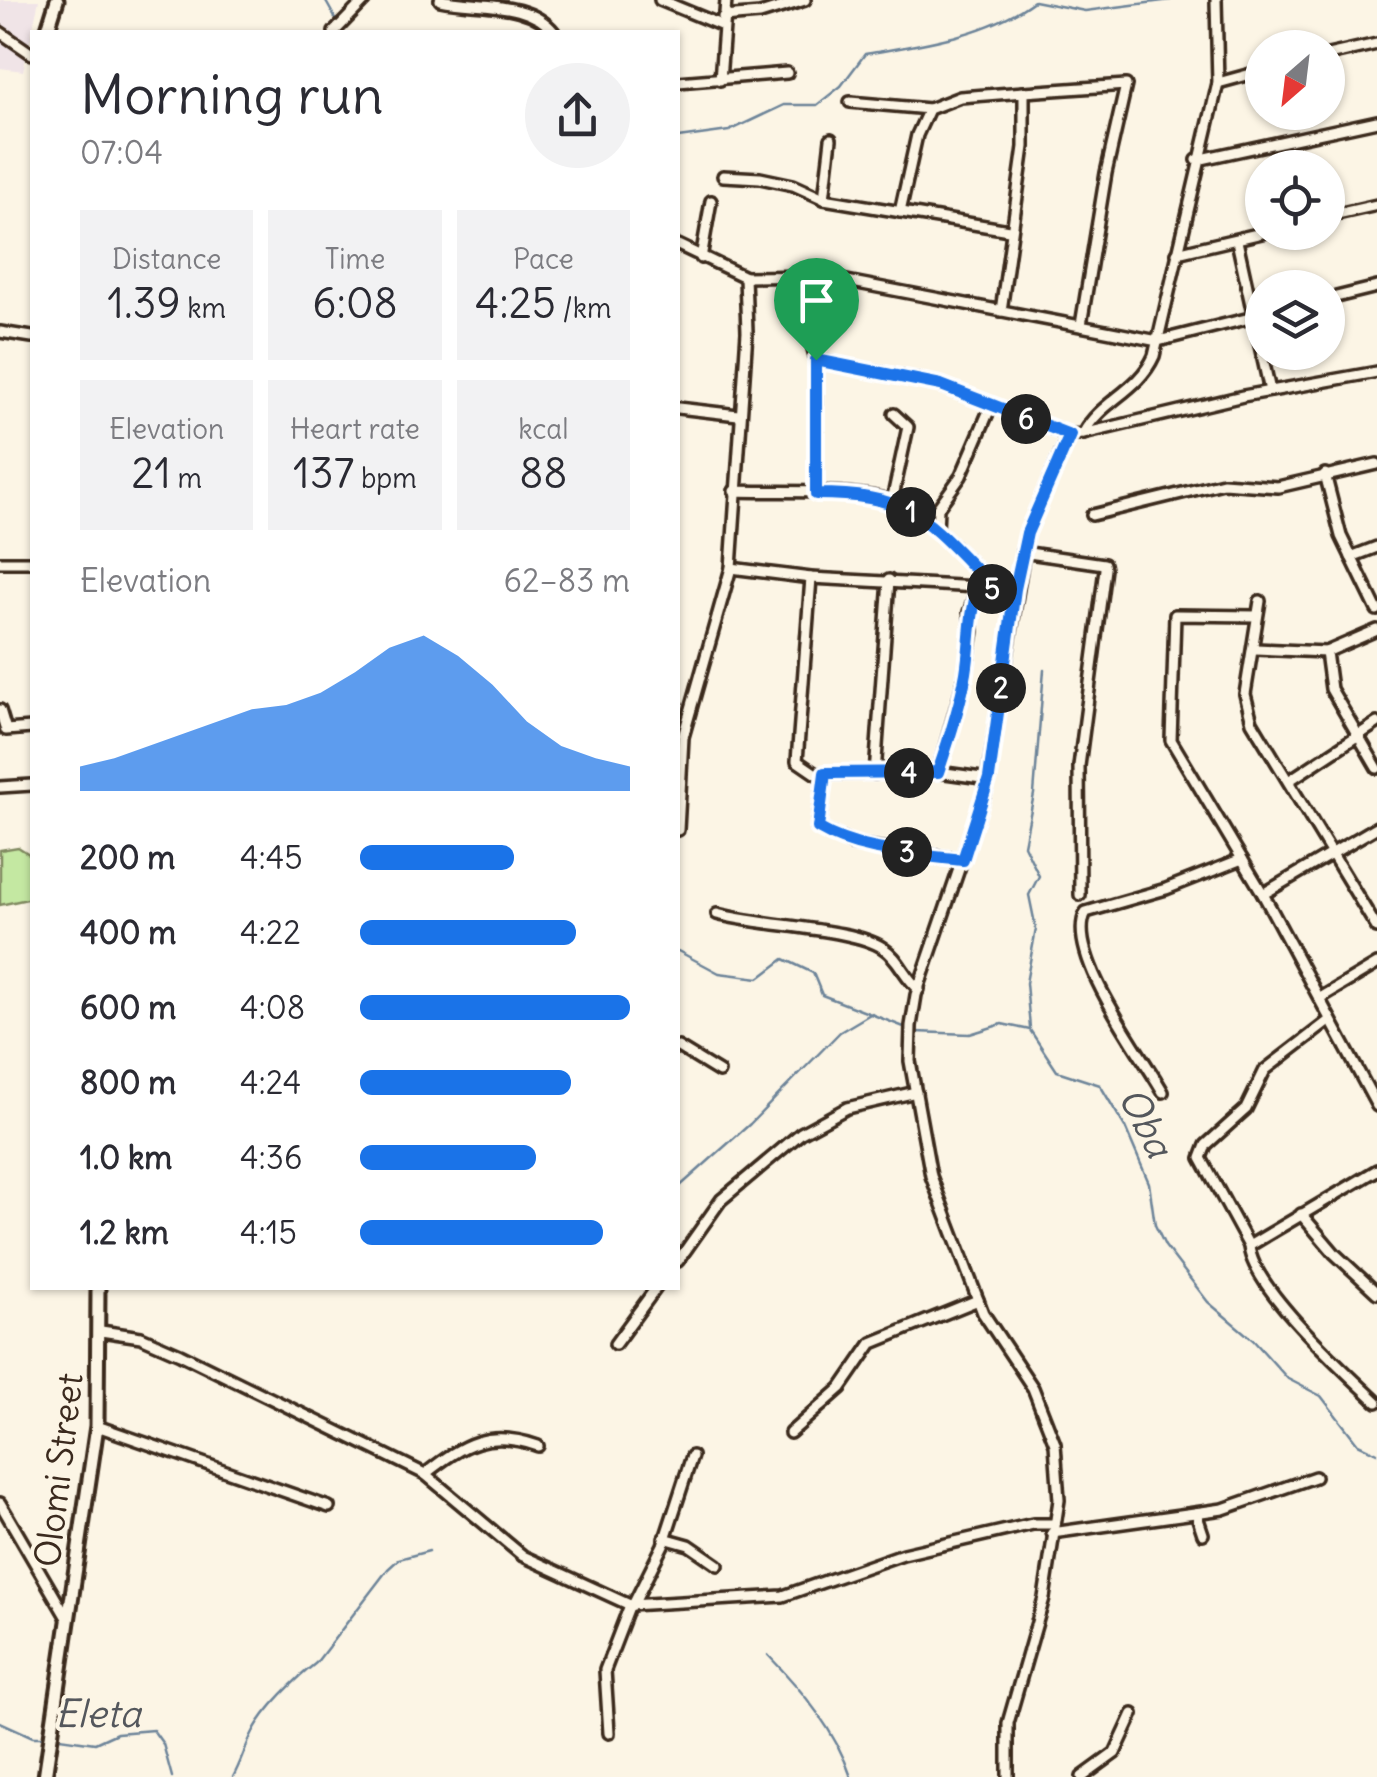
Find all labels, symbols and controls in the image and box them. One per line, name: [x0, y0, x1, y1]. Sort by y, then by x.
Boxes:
north arrow: [1245, 30, 1345, 130]
map controls: [1245, 30, 1345, 370]
text: Morning run: [80, 60, 384, 129]
button: share: [525, 63, 630, 168]
text: 07:04: [80, 132, 163, 173]
button: locate: [1245, 150, 1345, 250]
text: Distance: [112, 241, 221, 277]
text: Time: [325, 241, 385, 277]
text: Pace: [513, 241, 574, 277]
pin: [774, 258, 859, 361]
button: layers: [1245, 270, 1345, 370]
icon: arrive: [789, 273, 844, 328]
text: 1.39: [107, 277, 181, 329]
text: 6:08: [312, 277, 398, 329]
text: 4:25: [475, 277, 556, 329]
text: km: [181, 290, 226, 326]
text: /km: [556, 290, 612, 326]
pin: 6: [1001, 394, 1051, 444]
text: 6: [1018, 401, 1034, 437]
text: Elevation: [109, 411, 224, 447]
text: Heart rate: [290, 411, 420, 447]
text: kcal: [518, 411, 569, 447]
text: 21: [131, 447, 171, 499]
text: 137: [293, 447, 354, 499]
text: 88: [519, 447, 568, 499]
text: m: [171, 460, 202, 496]
text: bpm: [354, 460, 417, 496]
pin: 1: [886, 487, 936, 537]
text: 1: [905, 494, 917, 530]
text: Elevation: [80, 560, 211, 601]
text: 62–83 m: [504, 560, 630, 601]
pin: 5: [967, 564, 1017, 614]
text: 5: [984, 571, 1000, 607]
pin: 2: [976, 663, 1026, 713]
text: 2: [993, 670, 1009, 706]
pin: 4: [884, 748, 934, 798]
text: 4: [901, 755, 917, 791]
pin: 3: [882, 827, 932, 877]
text: 3: [899, 834, 915, 870]
text: 200 m: [80, 837, 175, 878]
text: 4:45: [240, 837, 303, 878]
text: 400 m: [80, 912, 176, 953]
text: 4:22: [240, 912, 301, 953]
text: 600 m: [80, 987, 176, 1028]
text: 4:08: [240, 987, 305, 1028]
text: 800 m: [80, 1062, 176, 1103]
text: 4:24: [240, 1062, 301, 1103]
water label: Oba: [1109, 1079, 1184, 1167]
text: 1.0 km: [80, 1137, 172, 1178]
text: 4:36: [240, 1137, 302, 1178]
text: 1.2 km: [80, 1212, 169, 1253]
text: 4:15: [240, 1212, 297, 1253]
street label: Olomi Street: [24, 1370, 92, 1569]
water label: Eleta: [55, 1690, 143, 1737]

